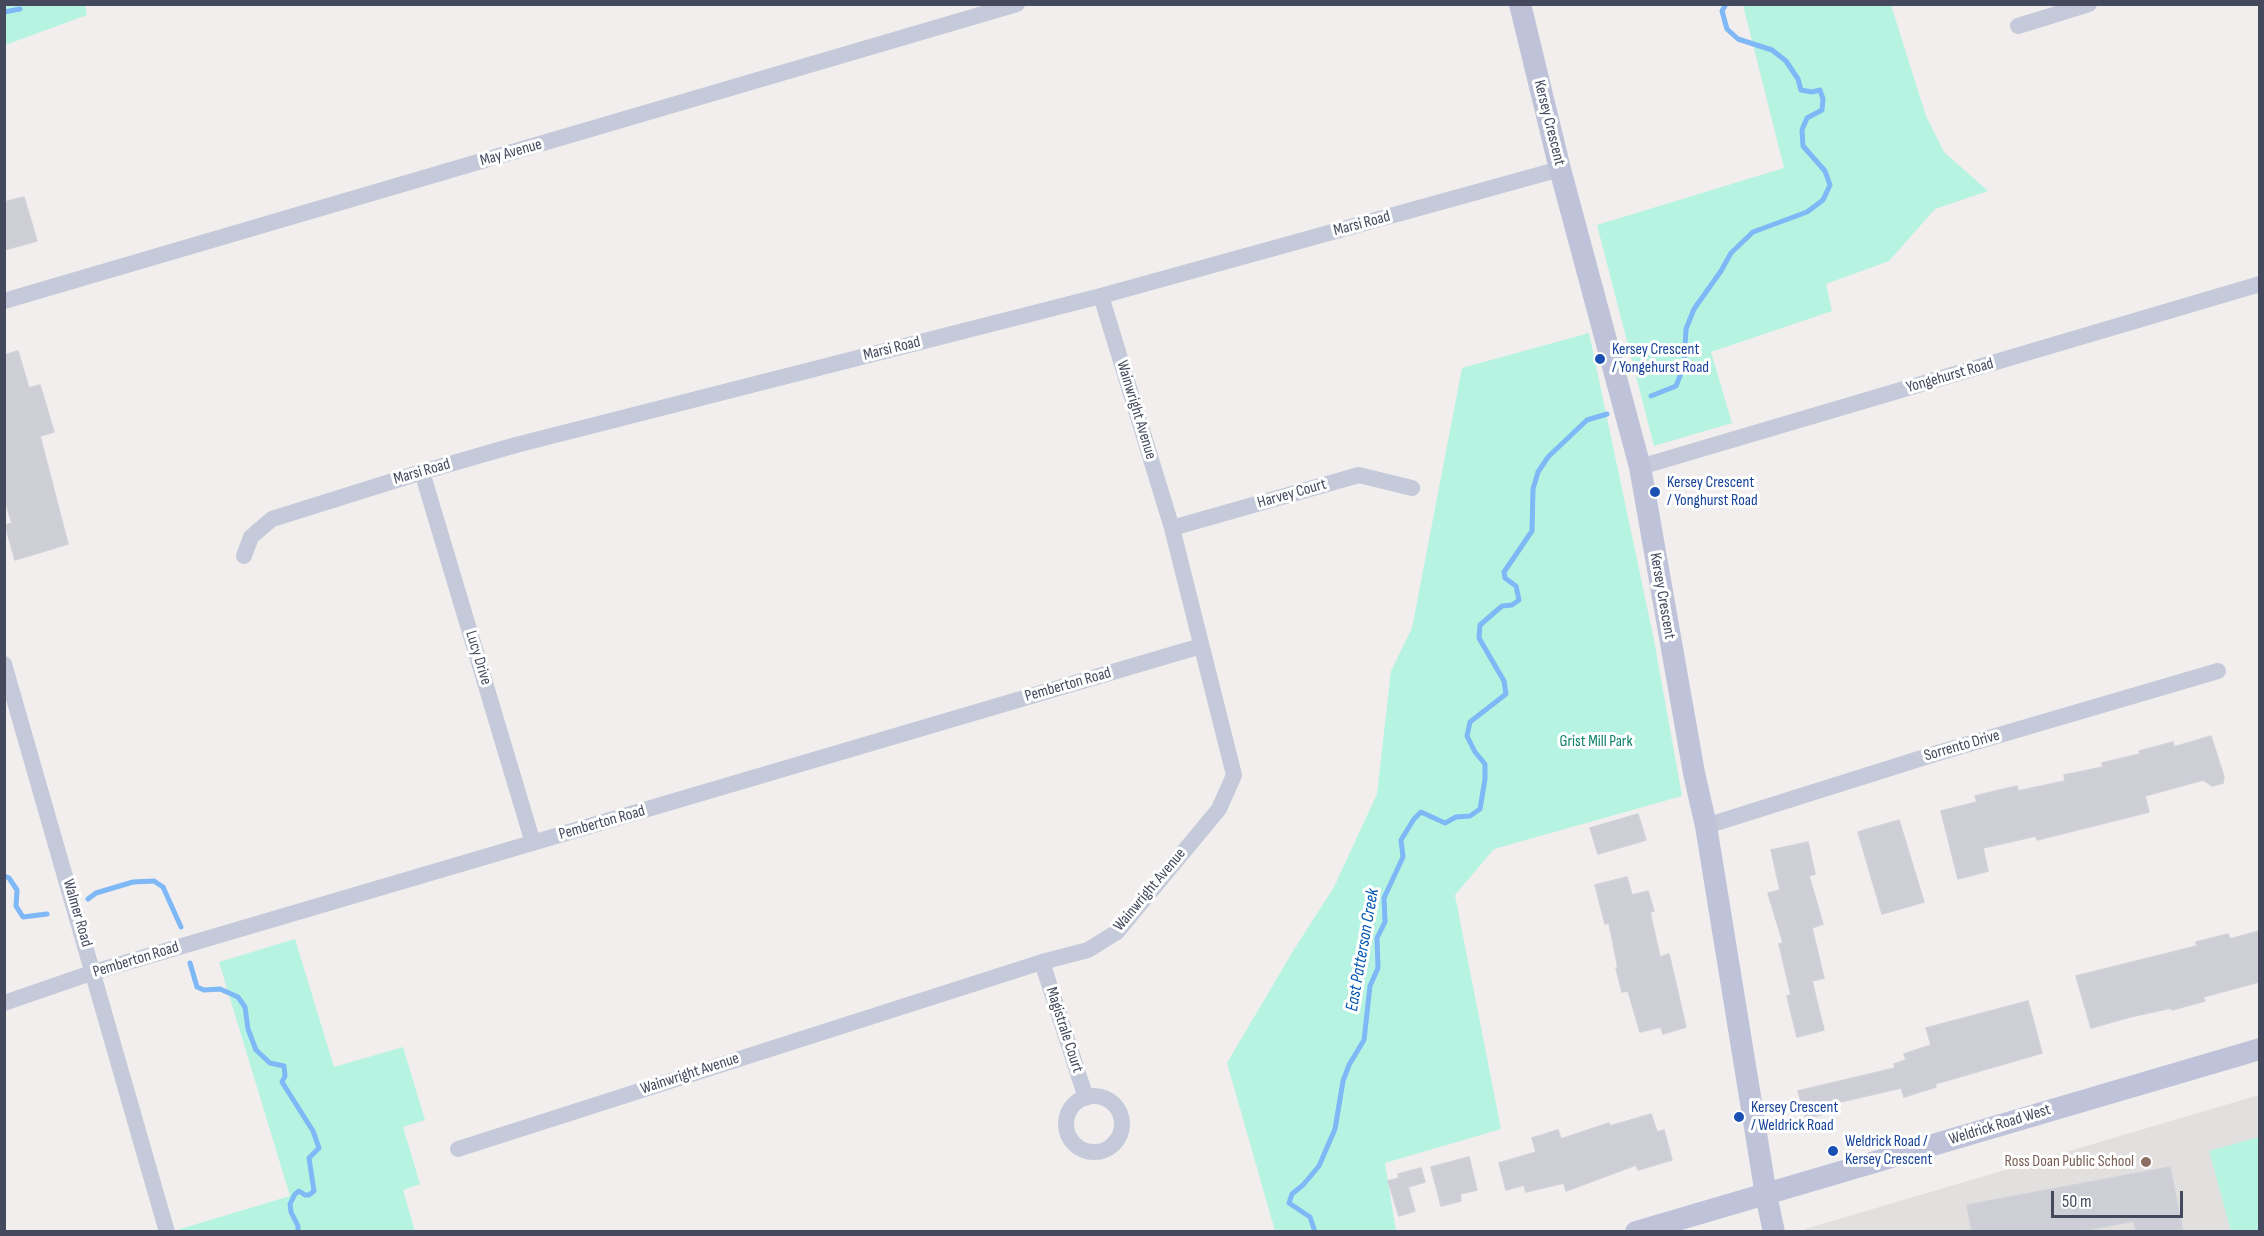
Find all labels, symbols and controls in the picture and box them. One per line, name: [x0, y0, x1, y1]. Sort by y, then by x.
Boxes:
street label: Kersey Crescent: [1529, 78, 1569, 168]
street label: May Avenue: [478, 135, 544, 171]
street label: Marsi Road: [1332, 207, 1392, 241]
street label: Marsi Road: [862, 333, 922, 365]
place label: Kersey Crescent / Yongehurst Road: [1612, 340, 1709, 378]
marker: Kersey Crescent / Yongehurst Road: [1593, 352, 1607, 366]
street label: Yongehurst Road: [1904, 354, 1996, 398]
street label: Wainwright Avenue: [1112, 358, 1160, 462]
street label: Marsi Road: [392, 455, 452, 489]
place label: Kersey Crescent / Yonghurst Road: [1667, 473, 1758, 511]
street label: Harvey Court: [1255, 475, 1329, 513]
marker: Kersey Crescent / Yonghurst Road: [1648, 485, 1662, 499]
street label: Kersey Crescent: [1645, 551, 1679, 641]
street label: Lucy Drive: [461, 629, 495, 687]
street label: Pemberton Road: [1023, 664, 1113, 706]
street label: Sorrento Drive: [1922, 726, 2002, 766]
park label: Grist Mill Park: [1559, 732, 1633, 752]
street label: Pemberton Road: [557, 802, 647, 844]
street label: Wainwright Avenue: [1110, 845, 1190, 935]
street label: Walmer Road: [58, 877, 96, 949]
water label: East Patterson Creek: [1342, 887, 1384, 1013]
street label: Pemberton Road: [91, 938, 181, 982]
street label: Magistrale Court: [1041, 985, 1087, 1075]
street label: Wainwright Avenue: [638, 1049, 742, 1099]
place label: Kersey Crescent / Weldrick Road: [1751, 1098, 1838, 1136]
street label: Weldrick Road West: [1947, 1100, 2053, 1150]
marker: Kersey Crescent / Weldrick Road: [1732, 1110, 1746, 1124]
place label: Weldrick Road / Kersey Crescent: [1845, 1132, 1932, 1170]
marker: Weldrick Road / Kersey Crescent: [1826, 1144, 1840, 1158]
place label: Ross Doan Public School: [2005, 1152, 2134, 1172]
marker: Ross Doan Public School: [2139, 1155, 2153, 1169]
scale bar: [2054, 1179, 2186, 1217]
text: 50 m: [2062, 1191, 2092, 1212]

